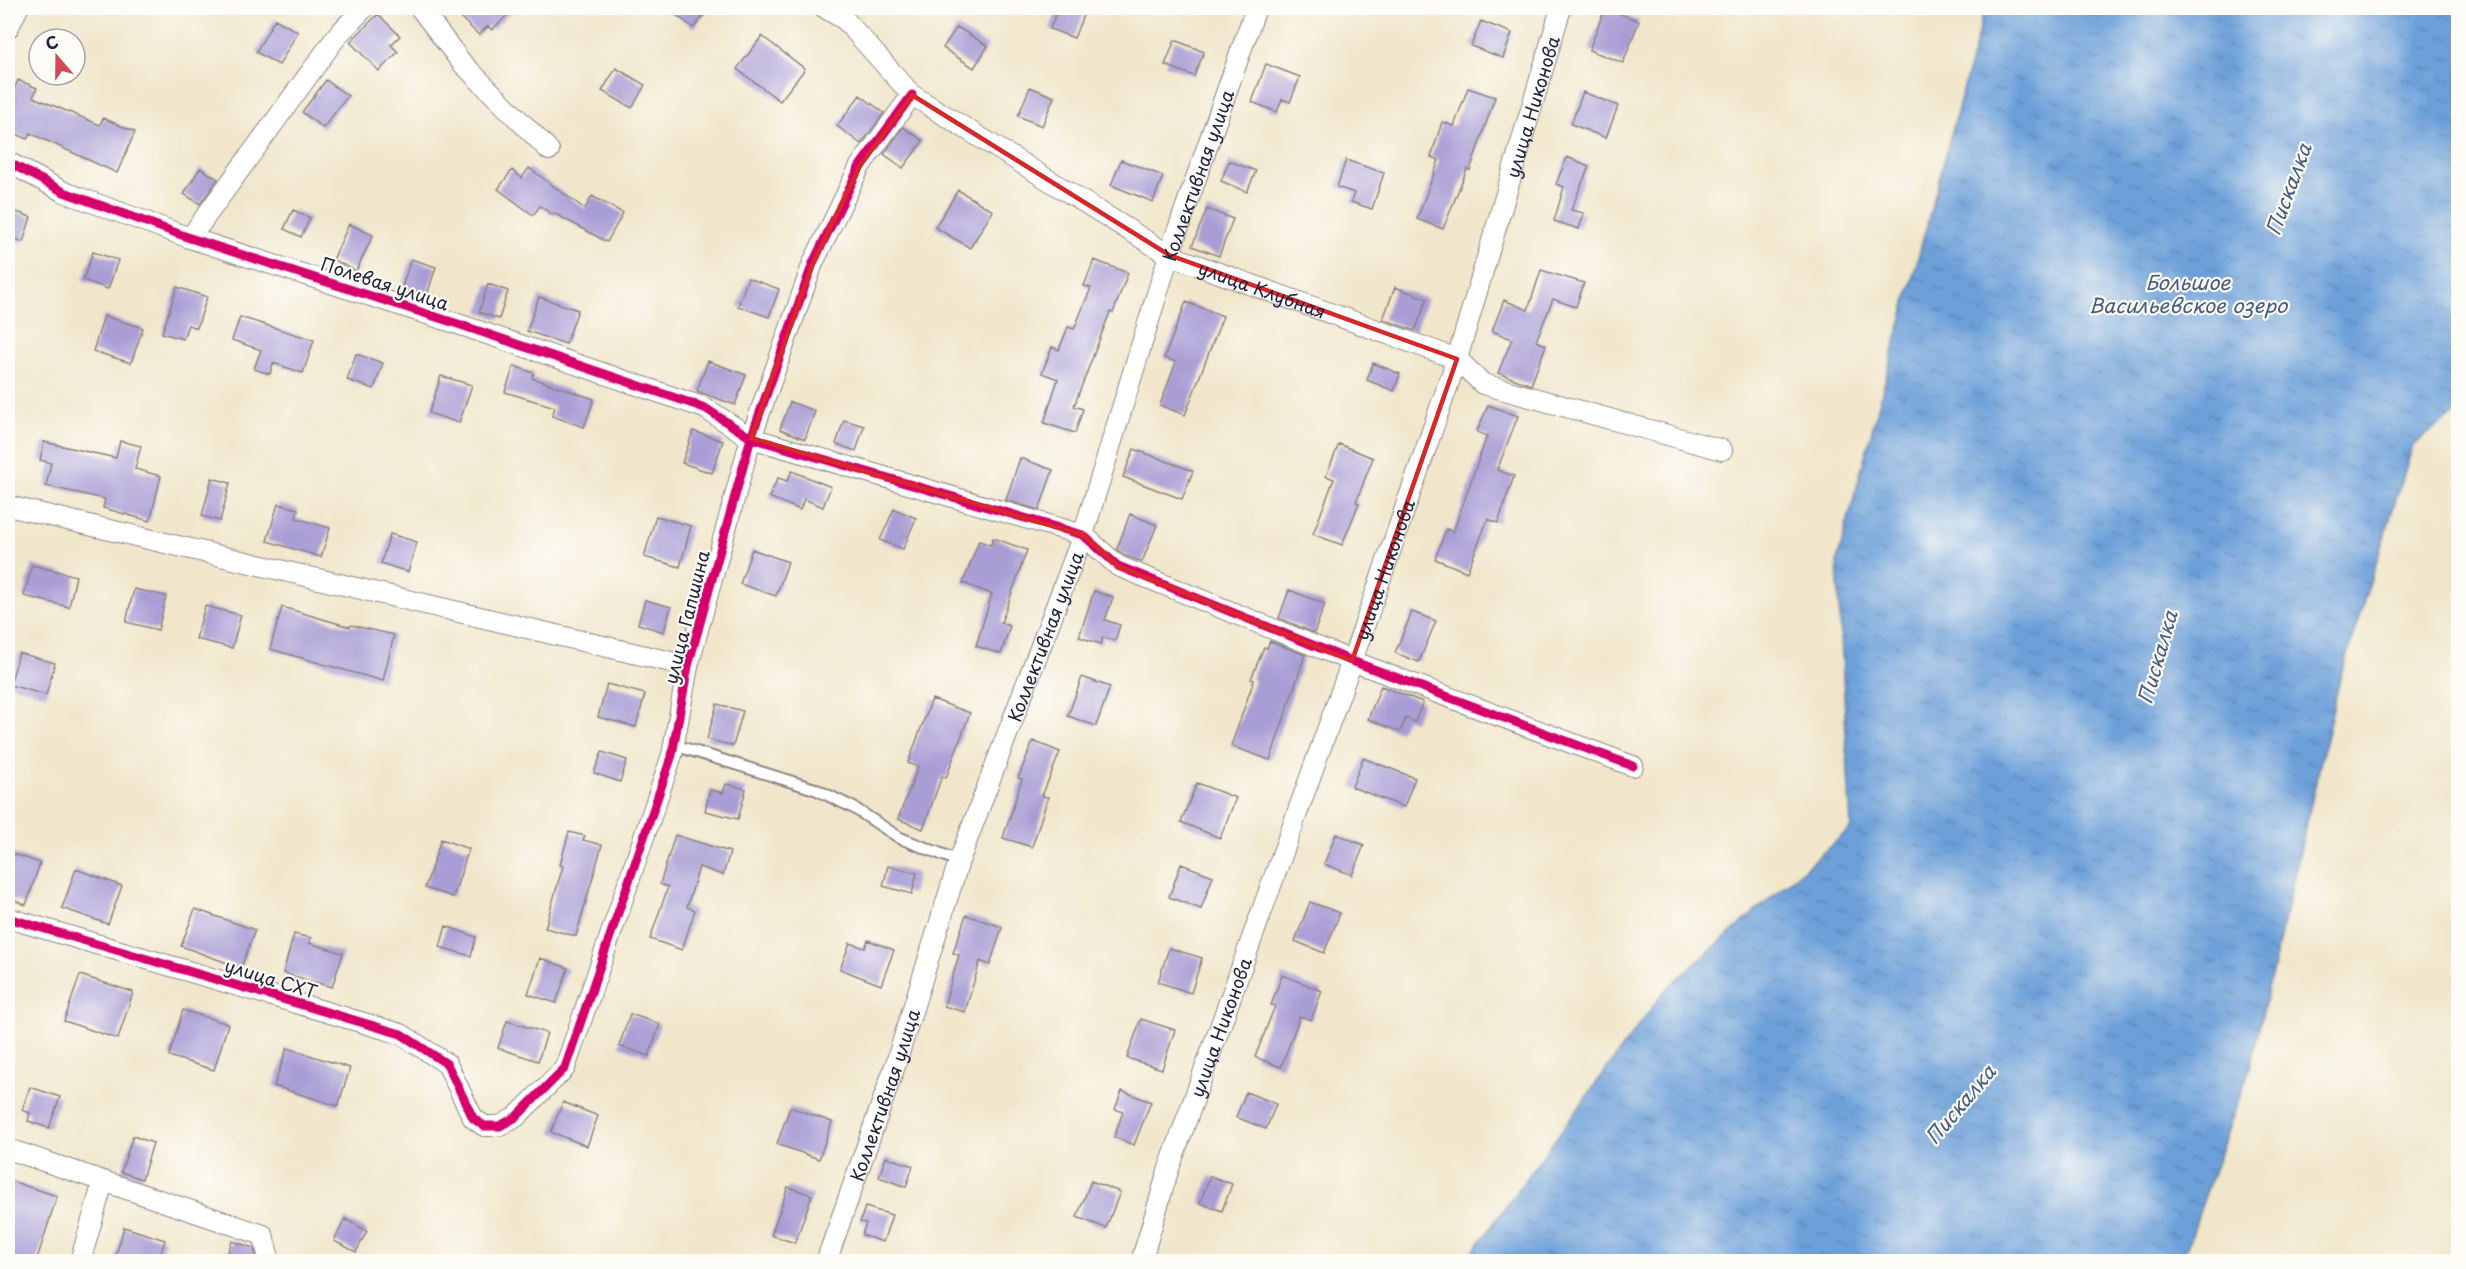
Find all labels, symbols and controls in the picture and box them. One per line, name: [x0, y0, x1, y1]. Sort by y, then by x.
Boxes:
north arrow: [27, 27, 87, 87]
text: С: [42, 29, 61, 55]
street label: улица Никонова: [1498, 32, 1566, 181]
street label: Коллективная улица: [1155, 85, 1240, 264]
water label: Пискалка: [2258, 138, 2319, 239]
street label: Полевая улица: [317, 250, 453, 317]
street label: улица Клубная: [1195, 253, 1330, 324]
water label: Большое Васильевское озеро: [2089, 267, 2289, 320]
street label: улица Никонова: [1347, 495, 1421, 643]
street label: улица Гапшина: [656, 547, 716, 687]
street label: Коллективная улица: [1000, 547, 1089, 725]
water label: Пискалка: [2129, 606, 2185, 707]
street label: улица СХТ: [221, 951, 321, 1005]
street label: улица Никонова: [1182, 953, 1258, 1101]
street label: Коллективная улица: [842, 1005, 926, 1184]
water label: Пискалка: [1918, 1057, 2003, 1150]

